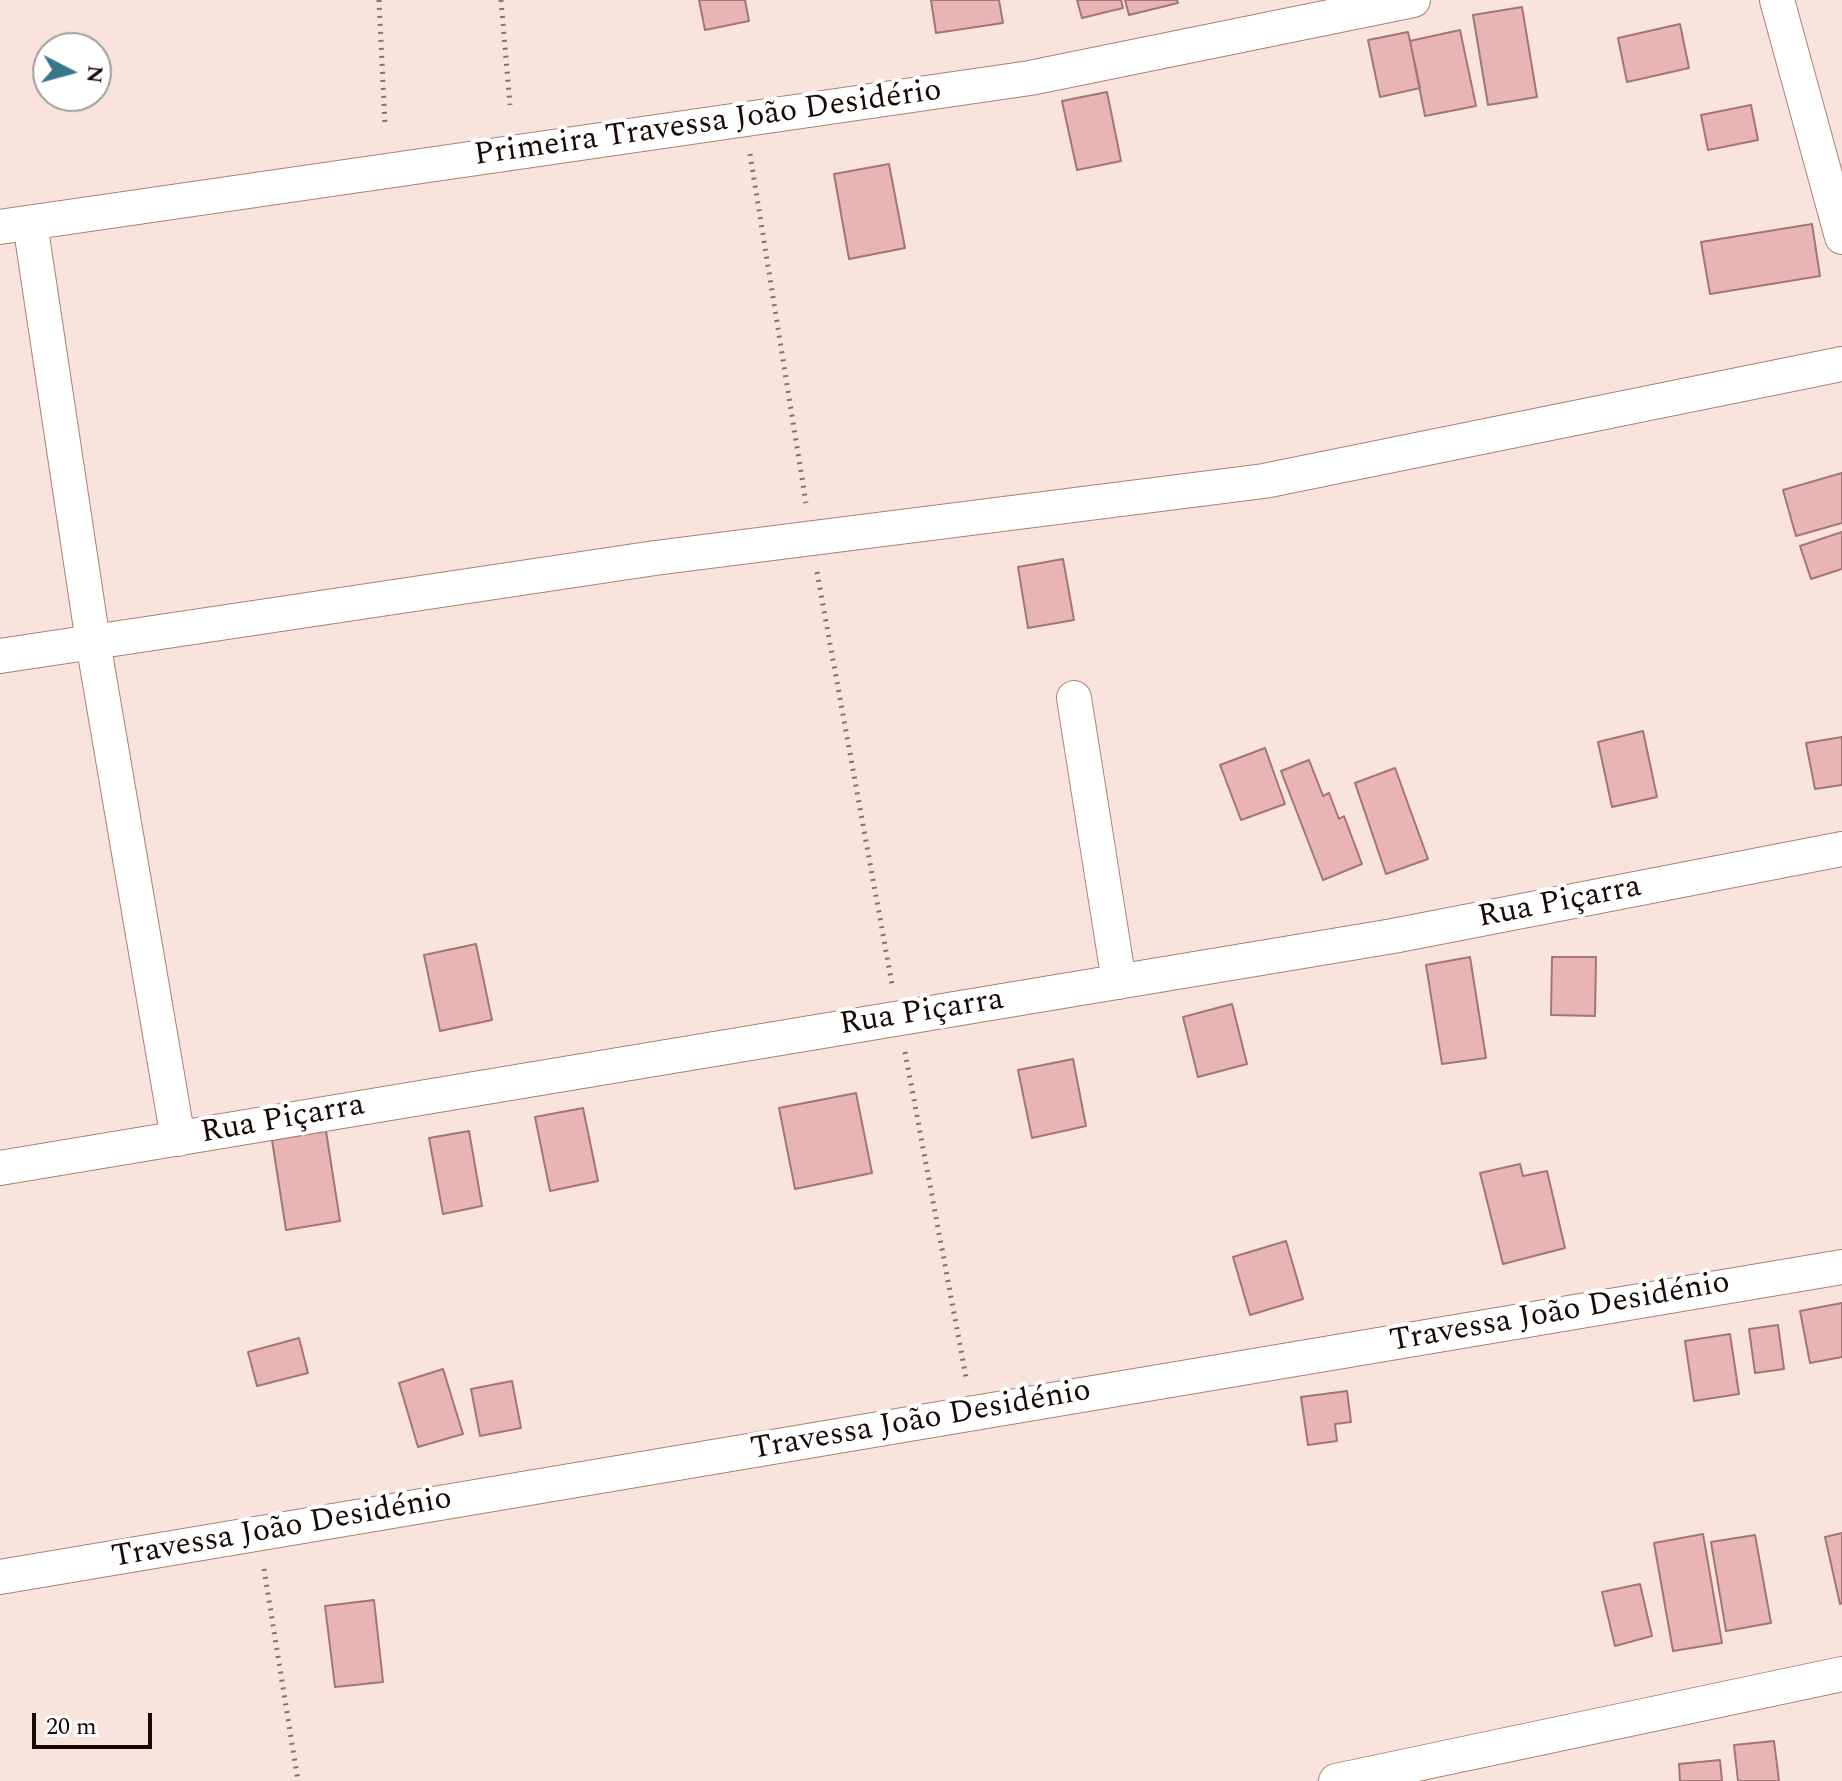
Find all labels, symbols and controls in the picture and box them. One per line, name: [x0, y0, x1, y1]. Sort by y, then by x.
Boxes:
north arrow: [32, 32, 112, 112]
text: N: [77, 64, 112, 85]
street label: Primeira Travessa João Desidério: [472, 73, 944, 177]
street label: Rua Piçarra: [1475, 869, 1645, 939]
street label: Rua Piçarra: [837, 982, 1007, 1046]
street label: Rua Piçarra: [198, 1088, 368, 1154]
street label: Travessa João Desidénio: [1387, 1265, 1733, 1363]
street label: Travessa João Desidénio: [748, 1373, 1094, 1471]
street label: Travessa João Desidénio: [109, 1481, 455, 1579]
scale bar: [36, 1697, 156, 1747]
text: 20 m: [46, 1709, 97, 1745]

